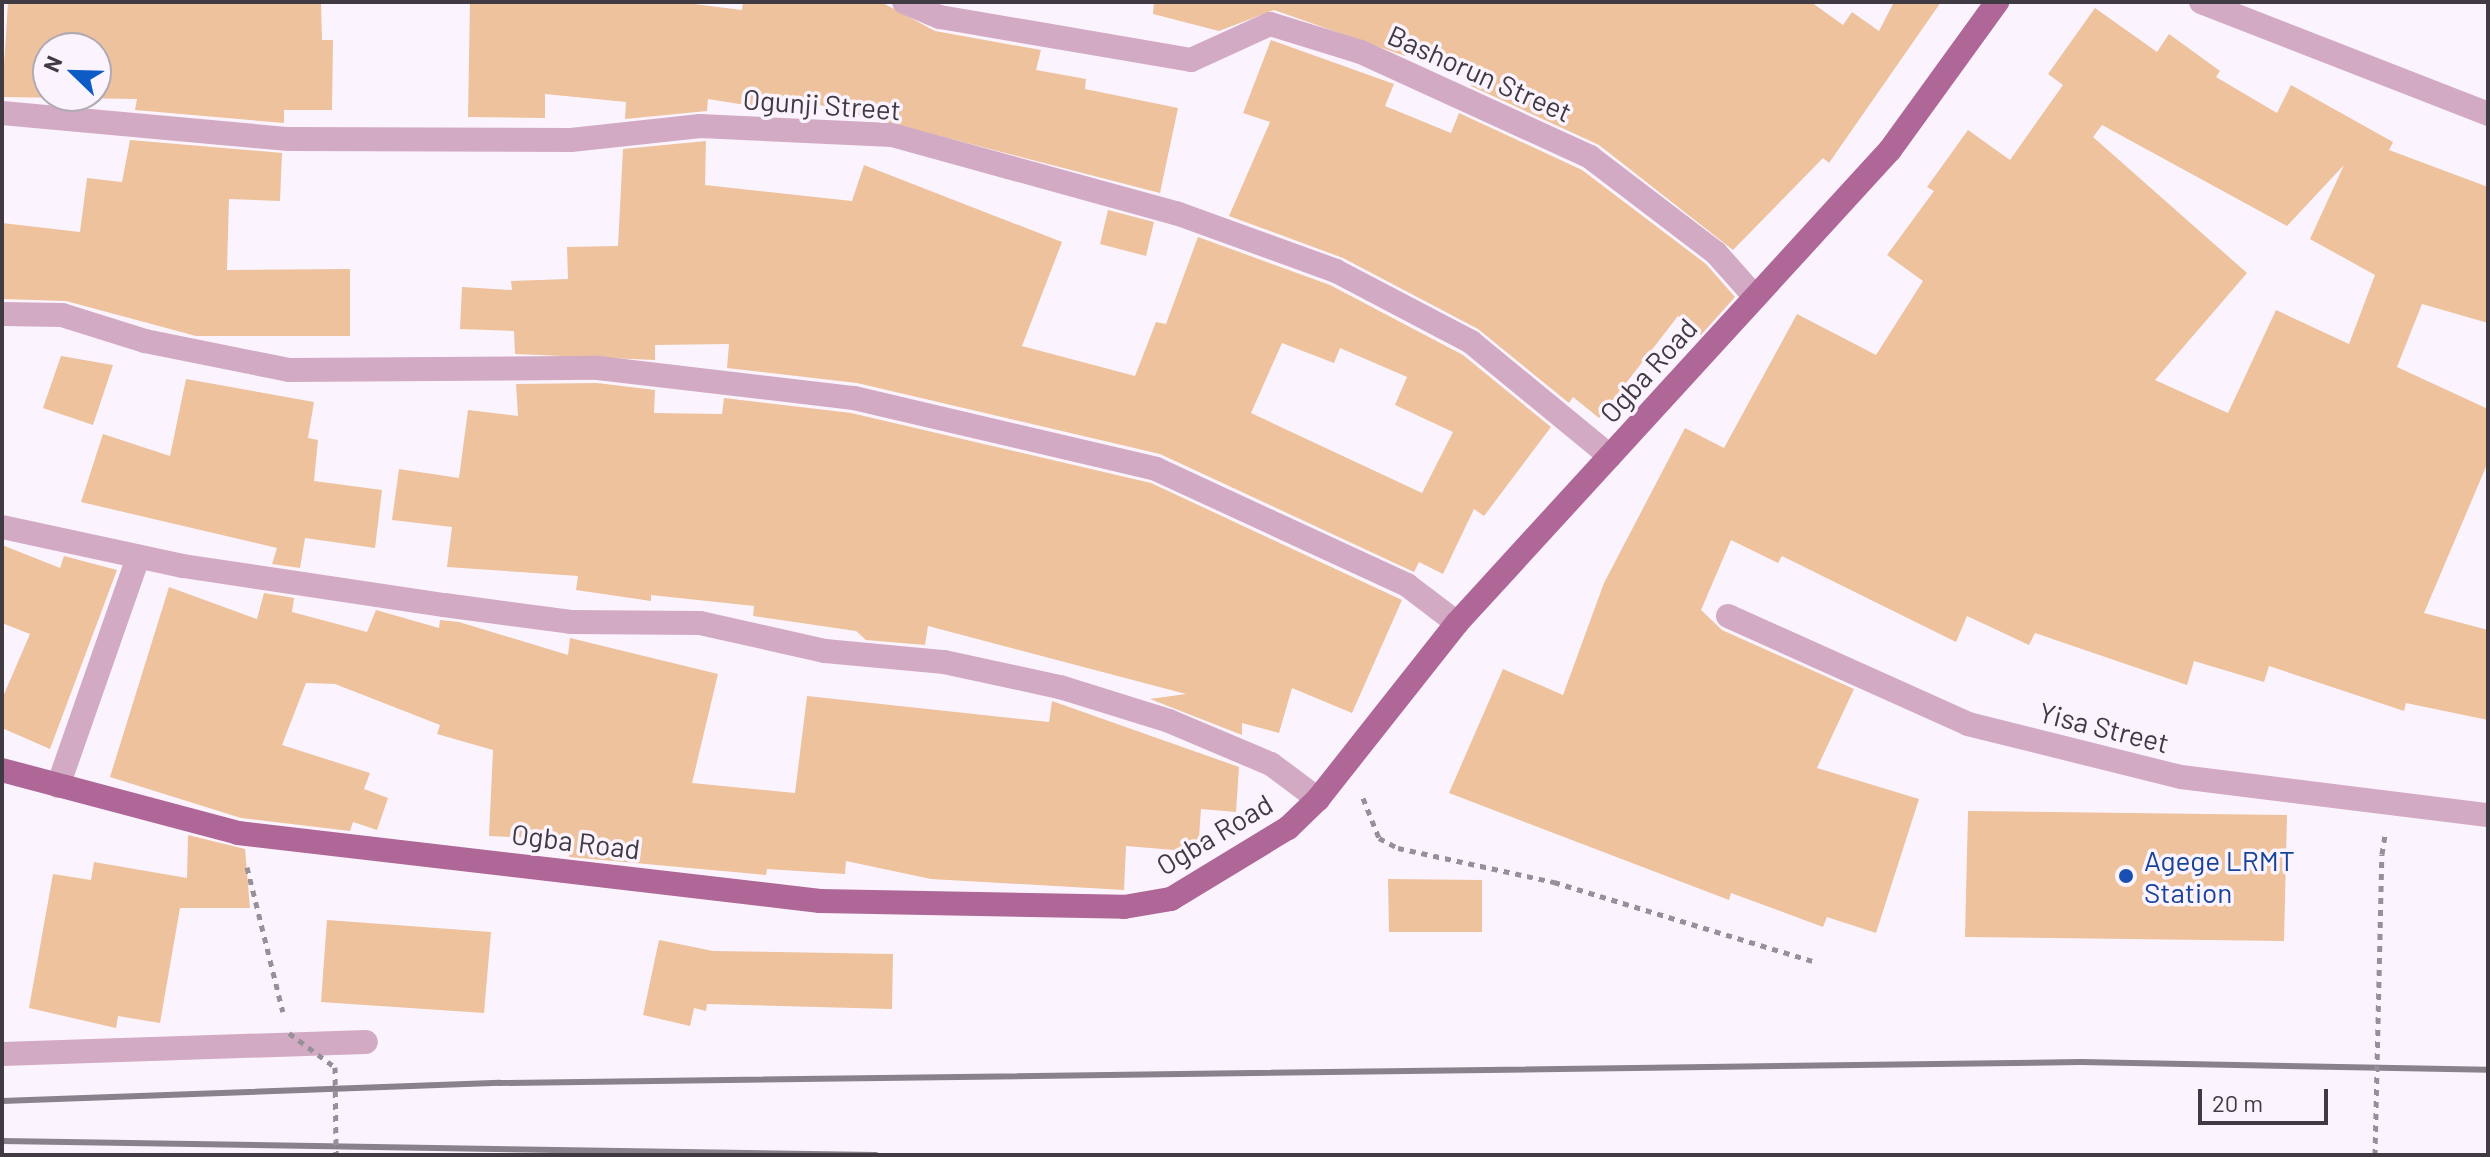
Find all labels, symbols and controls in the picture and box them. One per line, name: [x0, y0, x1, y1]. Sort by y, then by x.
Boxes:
street label: Bashorun Street: [1383, 17, 1577, 129]
north arrow: [32, 32, 112, 112]
text: N: [37, 52, 67, 75]
street label: Ogunji Street: [742, 82, 902, 126]
street label: Ogba Road: [1592, 311, 1704, 429]
street label: Yisa Street: [2035, 695, 2173, 759]
street label: Ogba Road: [1150, 786, 1278, 882]
street label: Ogba Road: [510, 816, 642, 866]
place label: Agege LRMT Station: [2144, 843, 2295, 909]
marker: Agege LRMT Station: [2115, 865, 2137, 887]
scale bar: [2202, 1073, 2332, 1123]
text: 20 m: [2212, 1088, 2263, 1117]

